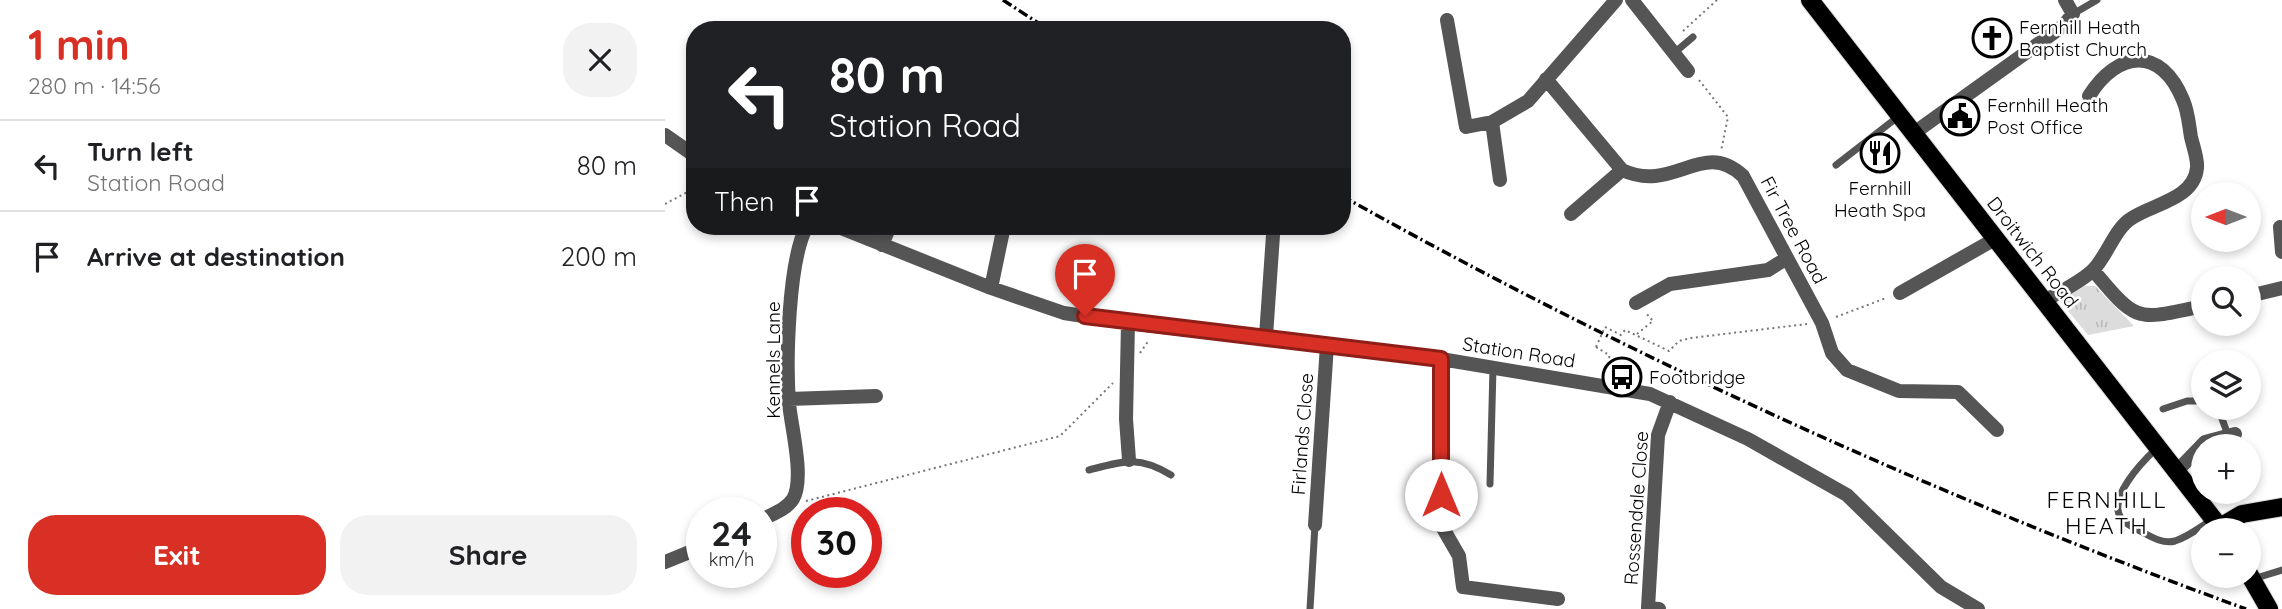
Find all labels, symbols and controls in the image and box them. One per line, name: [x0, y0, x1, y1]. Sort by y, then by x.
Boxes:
place label: Fernhill Heath Baptist Church: [2019, 15, 2147, 61]
church icon: Fernhill Heath Baptist Church: [1971, 17, 2013, 59]
text: 1 min: [28, 18, 130, 71]
button: close: [563, 23, 637, 97]
text: 80 m: [829, 44, 945, 105]
icon: left: [714, 49, 805, 140]
text: 280 m · 14:56: [28, 71, 161, 100]
place label: Fernhill Heath Post Office: [1987, 93, 2109, 139]
public building icon: Fernhill Heath Post Office: [1939, 95, 1981, 137]
text: Station Road: [829, 105, 1021, 145]
restaurant icon: Fernhill Heath Spa: [1859, 132, 1901, 174]
text: Turn left: [87, 135, 194, 168]
icon: left: [28, 147, 66, 185]
text: 80 m: [577, 149, 637, 182]
text: Station Road: [87, 168, 225, 197]
street label: Fir Tree Road: [1756, 172, 1832, 288]
place label: Fernhill Heath Spa: [1834, 176, 1926, 222]
icon: arrive: [788, 182, 826, 220]
north arrow: [2191, 182, 2261, 252]
map controls: [2191, 182, 2261, 588]
text: Then: [714, 185, 774, 218]
street label: Droitwich Road: [1982, 192, 2084, 312]
icon: arrive: [28, 238, 66, 276]
text: Arrive at destination: [87, 240, 345, 273]
text: 200 m: [561, 240, 637, 273]
pin: [1055, 244, 1115, 316]
icon: arrive: [1066, 255, 1104, 293]
button: search: [2191, 266, 2261, 336]
street label: Kennels Lane: [761, 301, 785, 419]
street label: Station Road: [1461, 331, 1577, 373]
button: layers: [2191, 350, 2261, 420]
bus stop icon: Footbridge: [1601, 356, 1643, 398]
place label: Footbridge: [1649, 365, 1745, 389]
street label: Firlands Close: [1286, 372, 1318, 496]
street label: Rossendale Close: [1619, 430, 1653, 586]
button: +: [2191, 434, 2261, 504]
position arrow: [1404, 458, 1478, 532]
district label: FERNHILL HEATH: [2046, 485, 2168, 540]
speed limit sign: 30: [791, 497, 882, 588]
text: 24: [711, 511, 752, 555]
button: Exit: [28, 515, 326, 595]
button: Share: [340, 515, 637, 595]
button: −: [2191, 518, 2261, 588]
text: km/h: [709, 548, 754, 571]

